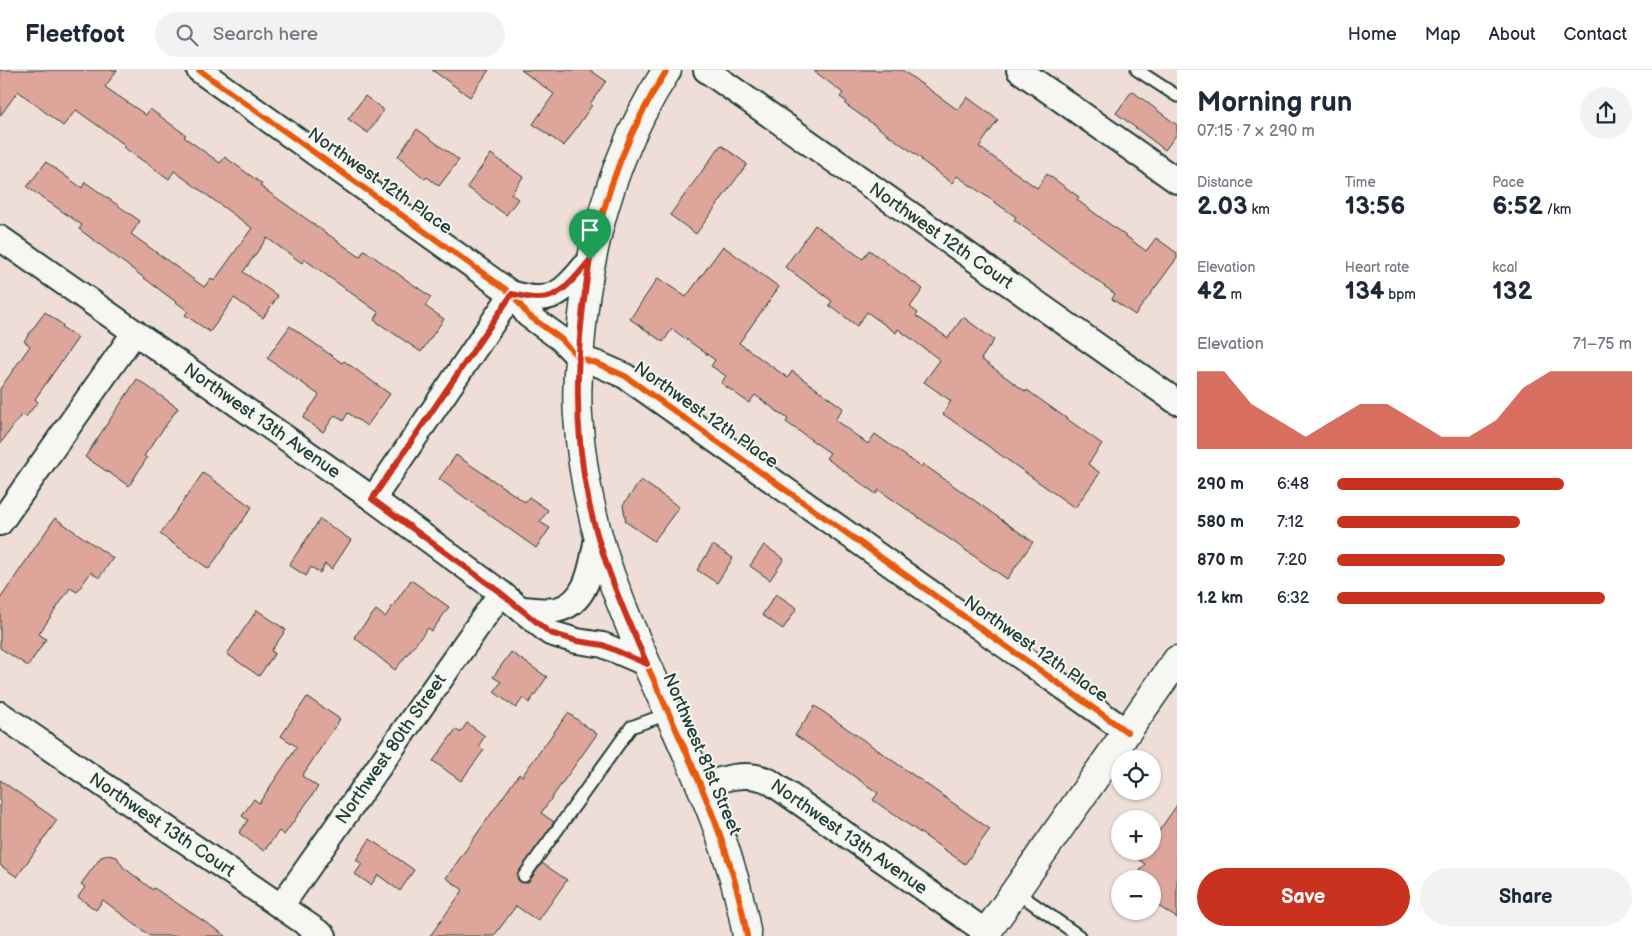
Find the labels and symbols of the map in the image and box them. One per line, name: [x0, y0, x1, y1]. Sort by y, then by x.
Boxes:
street label: Northwest 12th Place: [304, 123, 456, 239]
street label: Northwest 12th Court: [865, 178, 1017, 294]
pin: [569, 209, 611, 260]
street label: Northwest 12th Place: [630, 357, 782, 473]
street label: Northwest 13th Avenue: [180, 359, 345, 483]
street label: Northwest 12th Place: [960, 591, 1112, 707]
street label: Northwest 80th Street: [331, 670, 451, 828]
street label: Northwest 81st Street: [658, 670, 746, 838]
street label: Northwest 13th Court: [85, 768, 239, 882]
street label: Northwest 13th Avenue: [767, 775, 932, 899]

